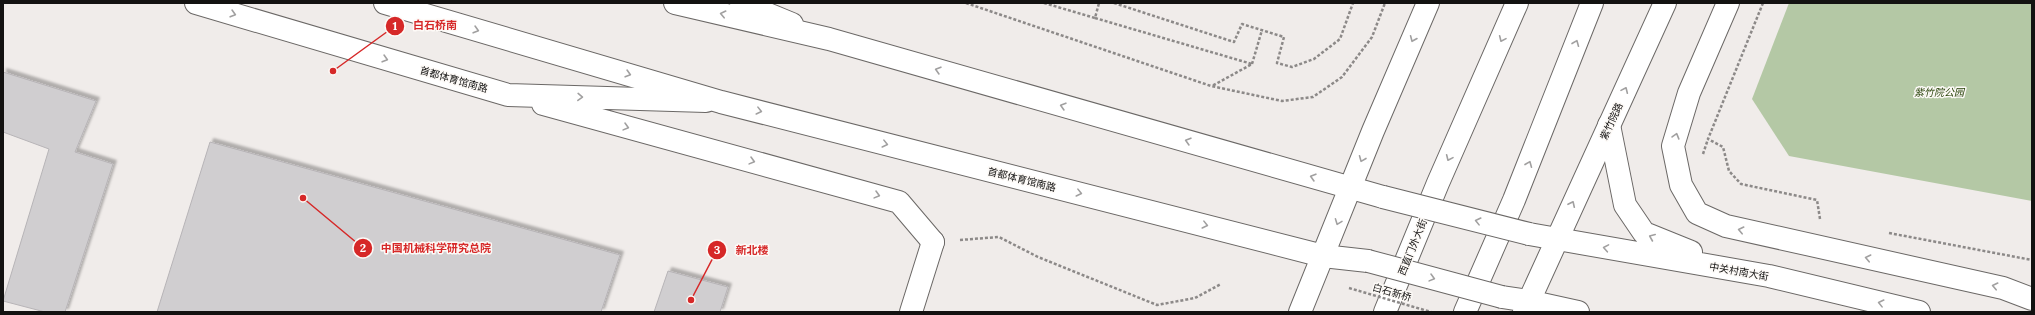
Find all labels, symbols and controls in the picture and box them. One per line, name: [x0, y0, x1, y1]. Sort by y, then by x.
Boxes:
one-way arrow: [230, 9, 237, 18]
one-way arrow: [719, 11, 726, 19]
callout: 白石桥南: [385, 14, 465, 37]
text: 1: [393, 18, 398, 33]
text: 白石桥南: [413, 18, 457, 32]
one-way arrow: [472, 25, 479, 34]
one-way arrow: [1410, 34, 1418, 42]
one-way arrow: [1498, 35, 1506, 42]
one-way arrow: [1572, 40, 1580, 47]
one-way arrow: [381, 54, 388, 63]
street label: 首都体育馆南路: [418, 64, 489, 95]
one-way arrow: [935, 66, 942, 75]
one-way arrow: [624, 69, 631, 78]
one-way arrow: [1621, 86, 1629, 93]
park label: 紫竹院公园: [1914, 86, 1966, 99]
one-way arrow: [577, 93, 583, 101]
street label: 紫竹院路: [1597, 100, 1626, 142]
one-way arrow: [1060, 102, 1067, 111]
one-way arrow: [756, 107, 762, 115]
one-way arrow: [622, 122, 629, 131]
one-way arrow: [1671, 133, 1680, 140]
one-way arrow: [1185, 137, 1192, 146]
one-way arrow: [882, 139, 888, 147]
one-way arrow: [1446, 153, 1454, 161]
one-way arrow: [1359, 155, 1367, 162]
one-way arrow: [748, 156, 755, 165]
one-way arrow: [1524, 161, 1532, 168]
street label: 首都体育馆南路: [986, 165, 1057, 194]
one-way arrow: [1310, 173, 1317, 182]
one-way arrow: [1075, 188, 1082, 197]
one-way arrow: [874, 191, 880, 199]
one-way arrow: [1567, 200, 1575, 208]
street label: 西直门外大街: [1395, 217, 1430, 277]
one-way arrow: [1475, 217, 1482, 226]
one-way arrow: [1334, 218, 1342, 225]
one-way arrow: [1202, 221, 1208, 229]
one-way arrow: [1738, 226, 1745, 234]
one-way arrow: [1649, 234, 1657, 242]
callout: 中国机械科学研究总院: [353, 236, 499, 259]
callout: 新北楼: [707, 238, 776, 261]
text: 2: [360, 240, 366, 255]
text: 中国机械科学研究总院: [381, 241, 491, 255]
text: 3: [714, 242, 721, 257]
text: 新北楼: [736, 243, 769, 257]
one-way arrow: [1603, 244, 1609, 253]
one-way arrow: [1865, 254, 1872, 262]
street label: 中关村南大街: [1708, 260, 1770, 283]
one-way arrow: [1429, 274, 1436, 282]
street label: 白石新桥: [1371, 281, 1413, 304]
one-way arrow: [1992, 282, 1998, 290]
one-way arrow: [1878, 299, 1885, 307]

